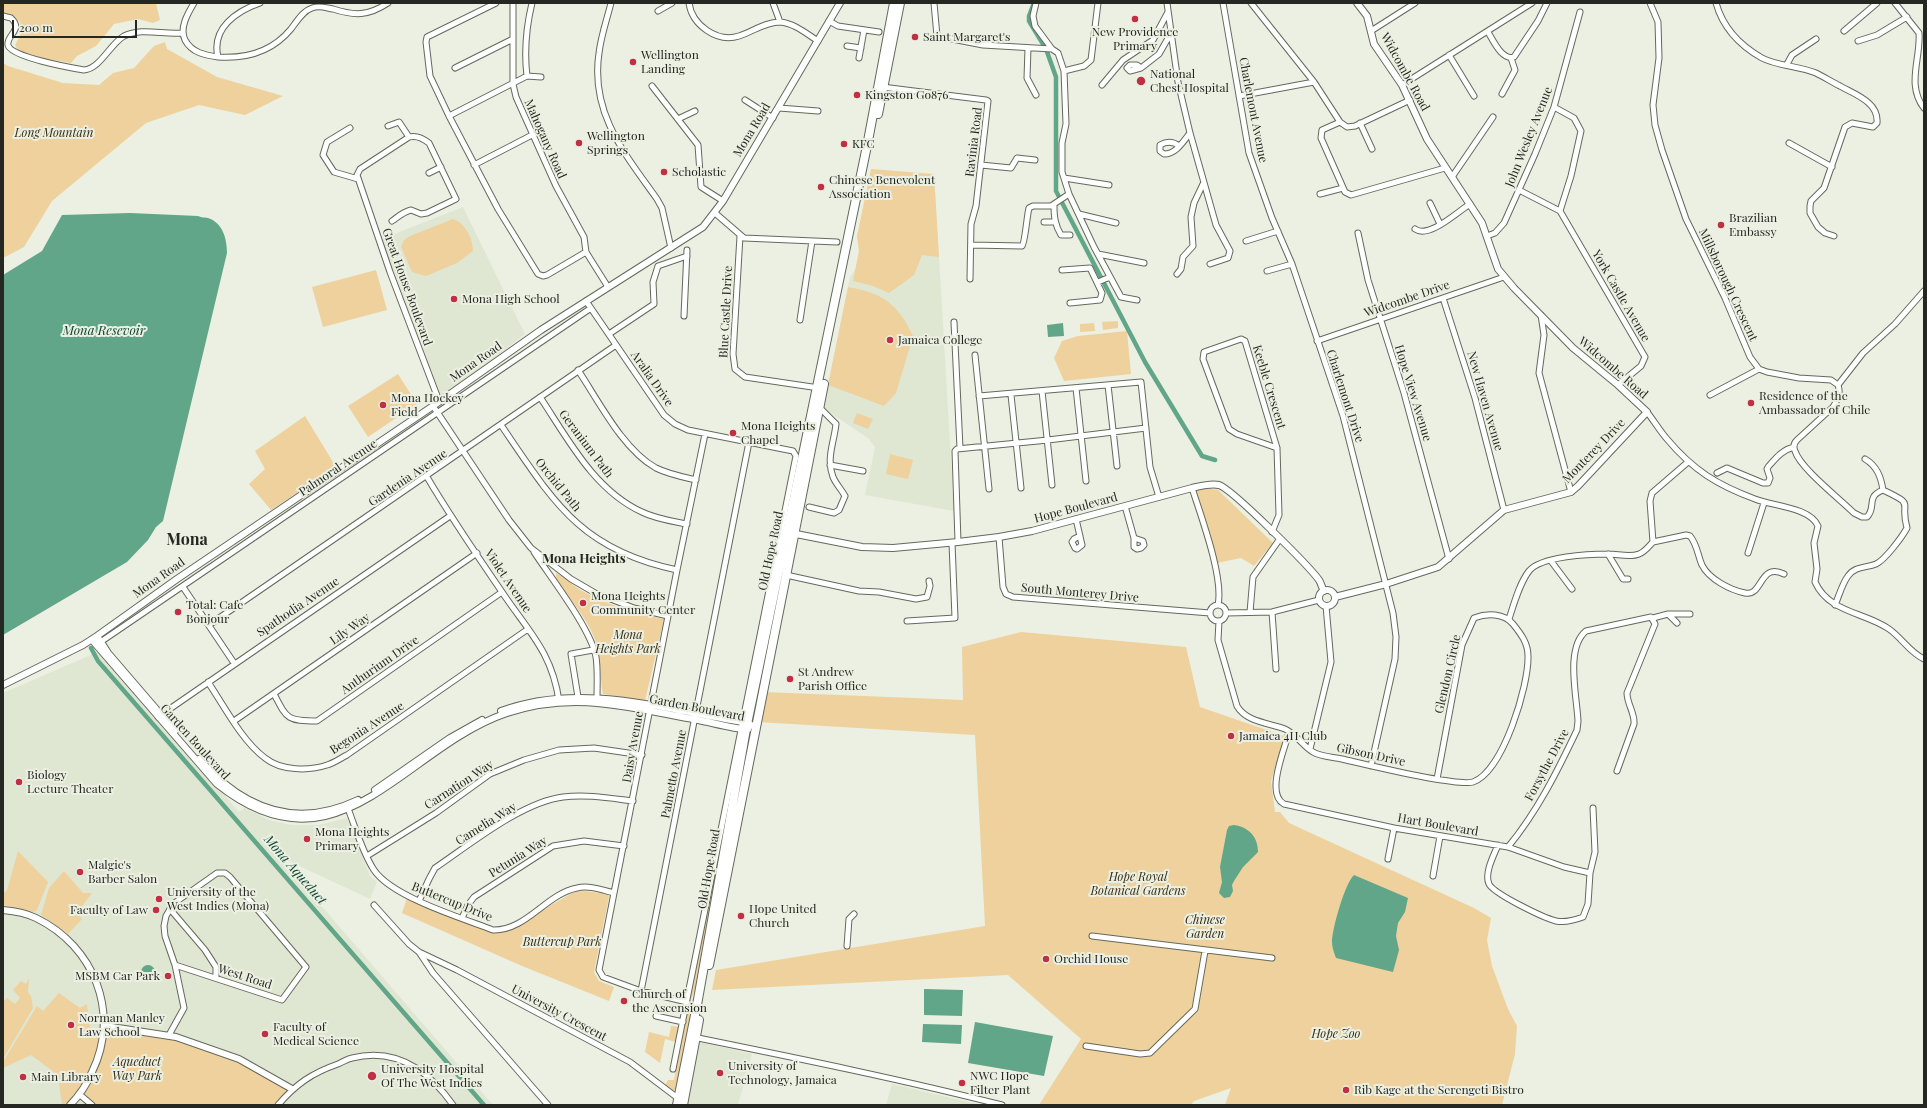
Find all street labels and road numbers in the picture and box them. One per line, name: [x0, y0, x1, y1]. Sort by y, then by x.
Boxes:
street label: Widcombe Road: [1378, 30, 1432, 114]
street label: Charlemont Avenue: [1236, 56, 1270, 164]
street label: John Wesley Avenue: [1502, 85, 1556, 189]
street label: Mahogany Road: [521, 97, 569, 181]
street label: Mona Road: [730, 100, 774, 160]
street label: Ravinia Road: [963, 106, 985, 178]
street label: Great House Boulevard: [379, 226, 435, 348]
street label: Millsborough Crescent: [1696, 226, 1760, 344]
street label: York Castle Avenue: [1589, 248, 1653, 344]
street label: Blue Castle Drive: [716, 265, 736, 359]
street label: Widcombe Drive: [1362, 278, 1452, 320]
street label: Widcombe Road: [1575, 334, 1651, 402]
street label: Mona Road: [447, 339, 505, 385]
street label: Keeble Crescent: [1249, 343, 1289, 431]
street label: Hope View Avenue: [1391, 343, 1435, 443]
street label: Charlemont Drive: [1323, 348, 1367, 444]
street label: Aralia Drive: [628, 349, 676, 409]
street label: New Haven Avenue: [1464, 349, 1506, 453]
street label: Geranium Path: [556, 407, 616, 481]
street label: Monterey Drive: [1560, 416, 1628, 486]
street label: Palmoral Avenue: [296, 437, 380, 499]
street label: Gardenia Avenue: [366, 446, 450, 510]
street label: Orchid Path: [532, 455, 584, 515]
street label: Hope Boulevard: [1033, 490, 1119, 526]
street label: Old Hope Road: [756, 510, 786, 592]
street label: Violet Avenue: [482, 547, 534, 615]
street label: Mona Road: [130, 555, 188, 601]
street label: Spathodia Avenue: [254, 574, 342, 640]
street label: South Monterey Drive: [1021, 581, 1139, 605]
street label: Lily Way: [327, 610, 373, 648]
street label: Anthurium Drive: [338, 633, 422, 697]
street label: Glendon Circle: [1432, 633, 1464, 715]
street label: Garden Boulevard: [648, 692, 746, 724]
street label: Begonia Avenue: [327, 699, 407, 757]
street label: Garden Boulevard: [157, 701, 233, 783]
street label: Daisy Avenue: [620, 710, 646, 784]
street label: Forsythe Drive: [1522, 726, 1572, 804]
street label: Palmetto Avenue: [658, 728, 690, 820]
street label: Gibson Drive: [1335, 741, 1407, 769]
street label: Carnation Way: [422, 757, 496, 813]
street label: Camelia Way: [453, 800, 519, 848]
street label: Hart Boulevard: [1396, 811, 1480, 839]
street label: Old Hope Road: [695, 828, 723, 910]
street label: Petunia Way: [486, 833, 550, 881]
street label: Buttercup Drive: [410, 879, 494, 925]
street label: West Road: [216, 961, 274, 993]
street label: University Crescent: [509, 982, 609, 1044]

